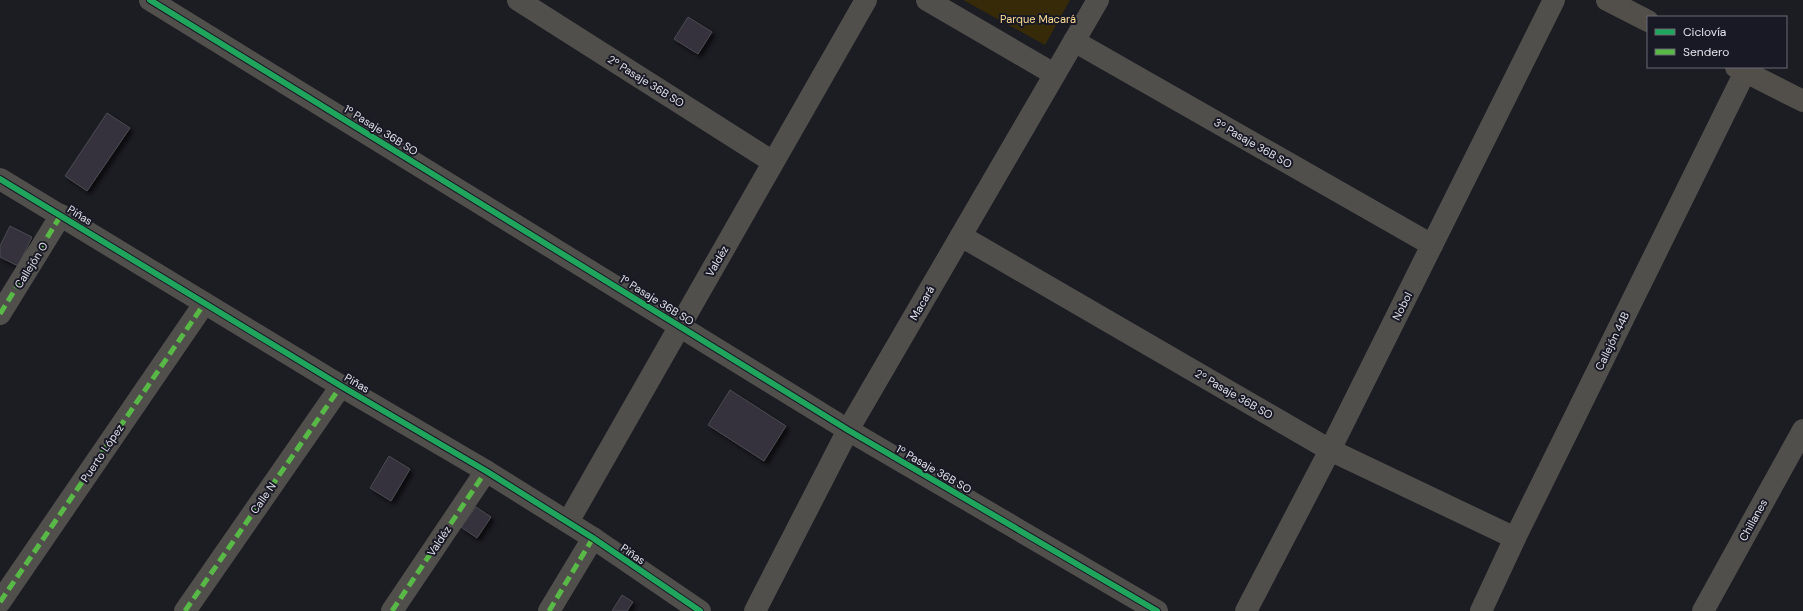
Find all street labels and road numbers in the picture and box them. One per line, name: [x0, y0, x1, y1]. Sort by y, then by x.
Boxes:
street label: 2º Pasaje 36B SO: [605, 52, 687, 110]
street label: 1º Pasaje 36B SO: [341, 102, 421, 158]
street label: 3º Pasaje 36B SO: [1211, 115, 1295, 171]
street label: Piñas: [65, 202, 95, 228]
street label: Callejón O: [11, 239, 51, 291]
street label: Valdéz: [703, 243, 731, 279]
street label: 1º Pasaje 36B SO: [617, 272, 697, 328]
street label: Macará: [907, 283, 937, 323]
street label: Nobol: [1389, 289, 1415, 323]
street label: Callejón 44B: [1592, 309, 1632, 373]
street label: 2º Pasaje 36B SO: [1193, 366, 1275, 422]
street label: Piñas: [342, 370, 372, 396]
street label: Puerto López: [77, 421, 127, 485]
street label: 1º Pasaje 36B SO: [894, 442, 974, 496]
street label: Calle N: [247, 479, 279, 517]
street label: Chillanes: [1736, 497, 1770, 543]
street label: Valdéz: [424, 523, 454, 559]
street label: Piñas: [618, 541, 648, 567]

